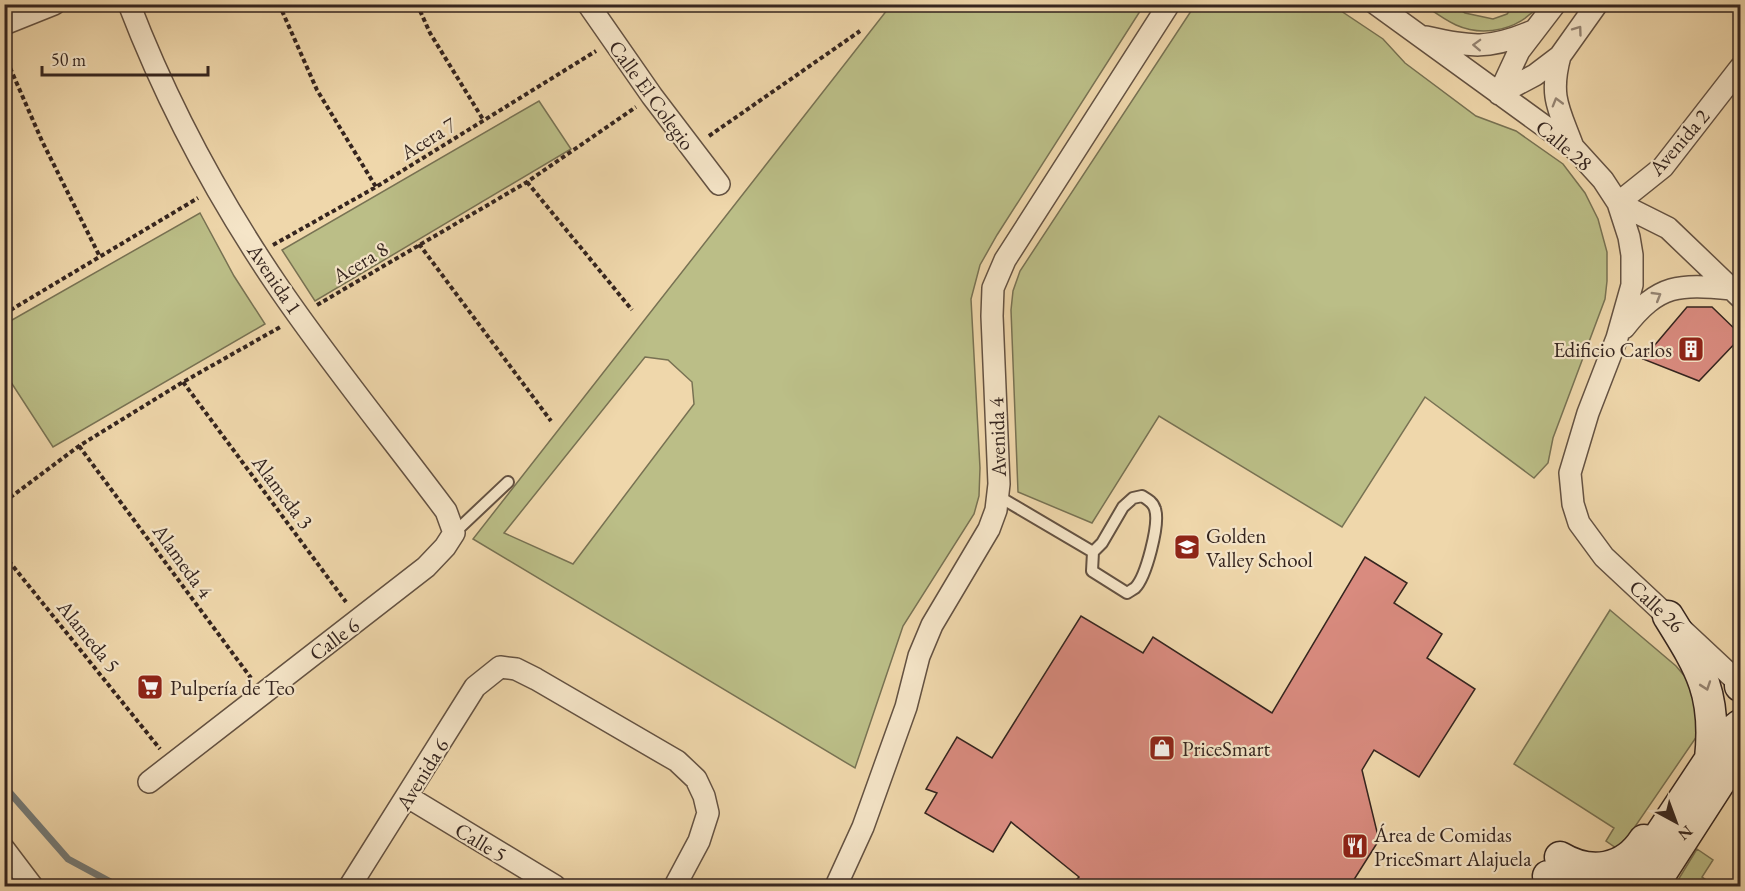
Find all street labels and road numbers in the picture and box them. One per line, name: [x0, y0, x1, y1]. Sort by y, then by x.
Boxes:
street label: Calle El Colegio: [603, 35, 701, 155]
street label: Avenida 2: [1642, 103, 1715, 182]
street label: Acera 7: [394, 110, 462, 166]
street label: Calle 28: [1530, 113, 1598, 177]
street label: Acera 8: [326, 235, 393, 290]
street label: Avenida 1: [241, 238, 308, 319]
street label: Avenida 4: [982, 396, 1012, 478]
street label: Alameda 3: [246, 449, 320, 534]
street label: Alameda 4: [146, 518, 220, 604]
street label: Calle 26: [1624, 574, 1690, 638]
street label: Alameda 5: [51, 593, 126, 678]
street label: Calle 6: [304, 611, 364, 667]
street label: Avenida 6: [389, 733, 455, 816]
street label: Calle 5: [450, 816, 512, 868]

